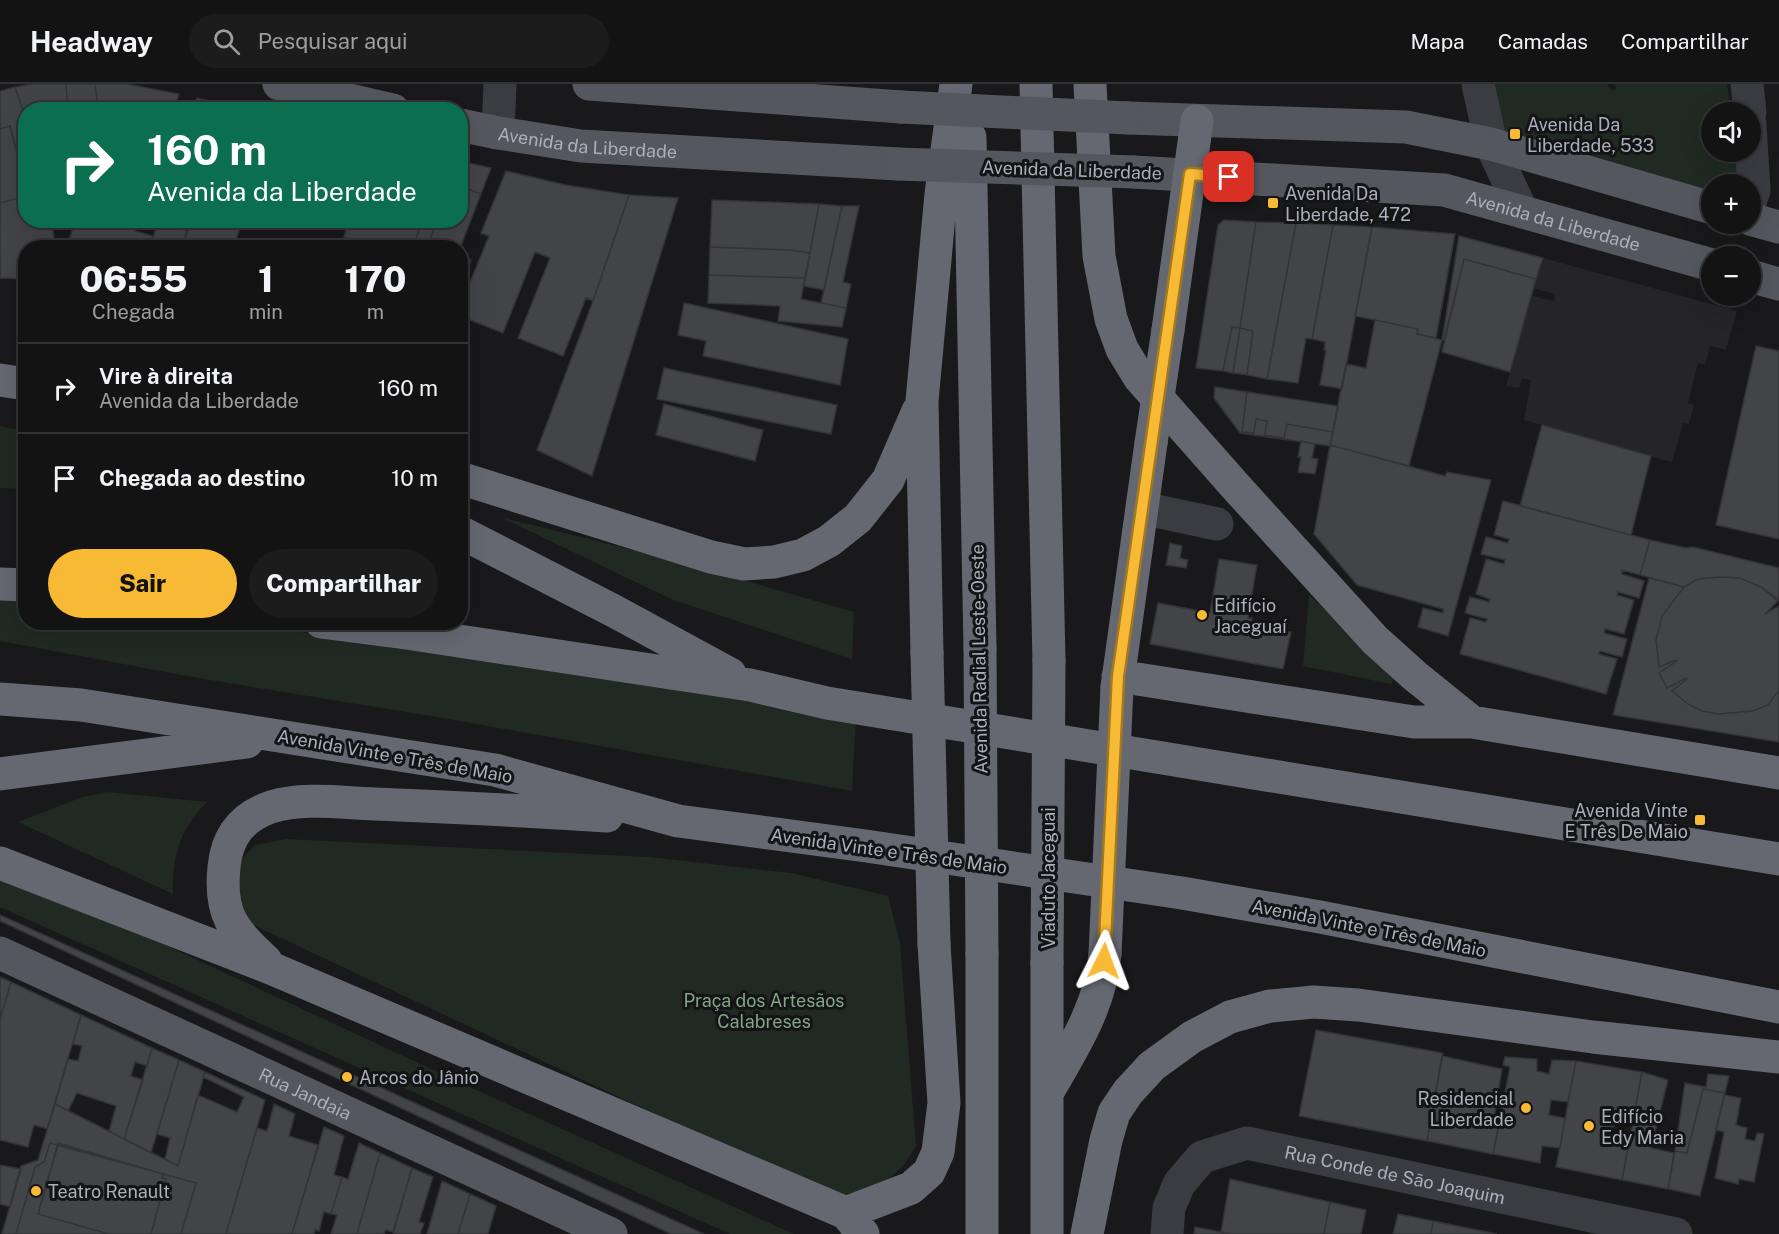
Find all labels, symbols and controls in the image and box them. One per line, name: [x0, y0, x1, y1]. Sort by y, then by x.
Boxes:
search box: [189, 14, 609, 68]
text: Headway: [30, 25, 153, 58]
icon: search: [210, 25, 243, 58]
text: Pesquisar aqui: [258, 28, 408, 54]
text: Mapa: [1411, 29, 1465, 54]
text: Camadas: [1498, 29, 1588, 54]
text: Compartilhar: [1621, 29, 1749, 54]
map controls: [1701, 102, 1761, 306]
button: sound: [1701, 102, 1761, 162]
place label: Avenida Da Liberdade, 533: [1527, 114, 1654, 156]
street label: Avenida da Liberdade: [496, 123, 678, 162]
text: 160 m: [147, 125, 267, 174]
icon: right: [48, 126, 126, 204]
marker: Avenida Da Liberdade, 533: [1508, 127, 1522, 141]
pin: [1203, 151, 1254, 202]
street label: Avenida da Liberdade: [982, 156, 1162, 184]
icon: arrive: [1212, 160, 1245, 193]
button: +: [1701, 174, 1761, 234]
text: Avenida da Liberdade: [147, 175, 417, 207]
place label: Avenida Da Liberdade, 472: [1285, 183, 1411, 225]
street label: Avenida da Liberdade: [1464, 186, 1643, 255]
marker: Avenida Da Liberdade, 472: [1266, 196, 1280, 210]
button: −: [1701, 246, 1761, 306]
text: 06:55: [79, 258, 188, 300]
text: 1: [258, 258, 274, 300]
text: 170: [344, 258, 407, 300]
text: Chegada: [92, 300, 175, 324]
text: min: [249, 300, 283, 324]
text: m: [367, 300, 384, 324]
text: Vire à direita: [99, 363, 233, 389]
icon: right: [48, 372, 81, 405]
text: 160 m: [378, 375, 438, 401]
text: Avenida da Liberdade: [99, 389, 299, 413]
icon: arrive: [48, 462, 81, 495]
text: Chegada ao destino: [99, 465, 305, 491]
text: 10 m: [391, 465, 438, 491]
street label: Avenida Radial Leste-Oeste: [966, 544, 992, 774]
button: Sair: [48, 549, 237, 618]
button: Compartilhar: [249, 549, 438, 618]
place label: Edifício Jaceguaí: [1214, 595, 1287, 637]
marker: Edifício Jaceguaí: [1195, 608, 1209, 622]
street label: Avenida Vinte e Três de Maio: [276, 725, 514, 787]
place label: Avenida Vinte E Três De Maio: [1565, 800, 1688, 842]
street label: Viaduto Jaceguai: [1038, 807, 1059, 949]
marker: Avenida Vinte E Três De Maio: [1693, 813, 1707, 827]
street label: Avenida Vinte e Três de Maio: [770, 824, 1008, 878]
street label: Avenida Vinte e Três de Maio: [1250, 895, 1488, 961]
position arrow: [1072, 929, 1136, 993]
park label: Praça dos Artesãos Calabreses: [684, 990, 844, 1032]
street label: Rua Jandaia: [256, 1063, 355, 1124]
place label: Arcos do Jânio: [359, 1067, 479, 1088]
marker: Arcos do Jânio: [340, 1070, 354, 1084]
place label: Residencial Liberdade: [1418, 1088, 1514, 1130]
marker: Residencial Liberdade: [1519, 1101, 1533, 1115]
place label: Edifício Edy Maria: [1601, 1106, 1684, 1148]
marker: Edifício Edy Maria: [1582, 1119, 1596, 1133]
street label: Rua Conde de São Joaquim: [1283, 1141, 1507, 1208]
place label: Teatro Renault: [48, 1181, 170, 1202]
marker: Teatro Renault: [29, 1184, 43, 1198]

